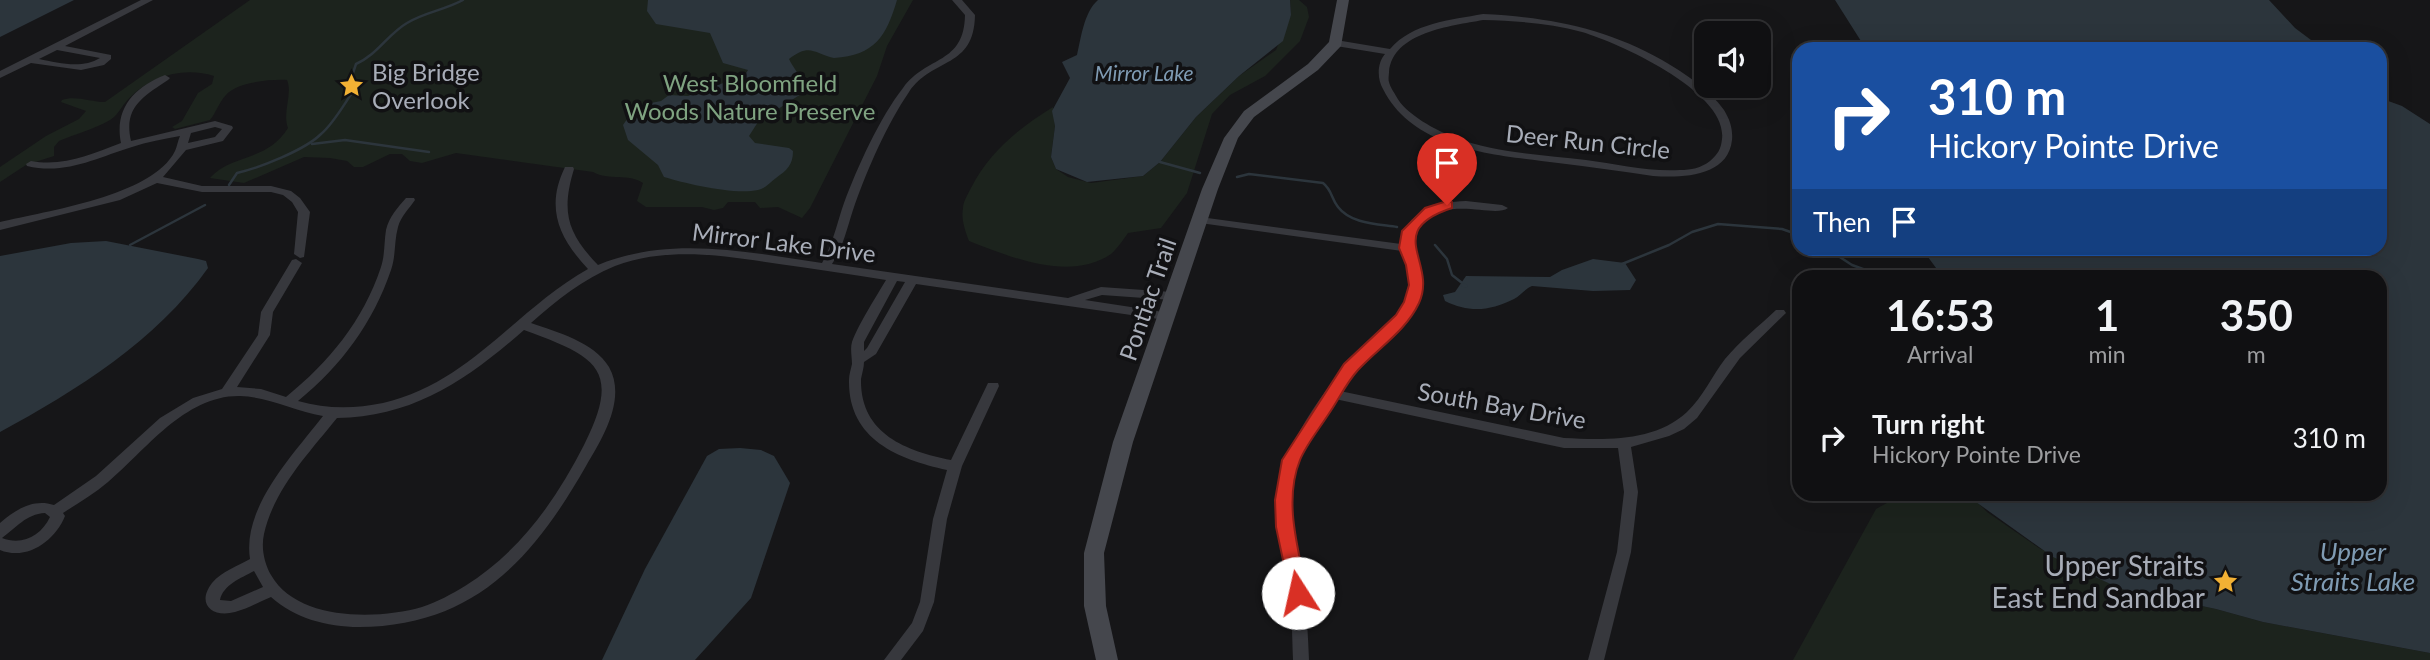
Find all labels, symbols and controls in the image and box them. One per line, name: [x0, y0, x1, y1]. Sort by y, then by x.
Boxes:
map controls: [1694, 21, 1771, 98]
button: sound: [1694, 21, 1771, 98]
place label: Big Bridge Overlook: [372, 57, 480, 114]
water label: Mirror Lake: [1094, 60, 1194, 85]
text: 310 m: [1928, 67, 2066, 125]
park label: West Bloomfield Woods Nature Preserve: [624, 68, 876, 125]
icon: right: [1813, 70, 1904, 161]
place icon: Big Bridge Overlook: [338, 71, 366, 99]
street label: Deer Run Circle: [1504, 118, 1672, 164]
text: Hickory Pointe Drive: [1928, 126, 2219, 165]
pin: [1417, 133, 1477, 205]
icon: arrive: [1428, 144, 1466, 182]
icon: arrive: [1885, 203, 1923, 241]
text: Then: [1813, 206, 1871, 238]
street label: Mirror Lake Drive: [691, 216, 877, 268]
street label: Pontiac Trail: [1113, 234, 1181, 364]
text: 16:53: [1886, 290, 1994, 340]
text: 1: [2095, 290, 2119, 340]
text: 350: [2220, 290, 2293, 340]
text: Arrival: [1907, 340, 1973, 368]
text: min: [2088, 340, 2126, 368]
text: m: [2247, 340, 2266, 368]
street label: South Bay Drive: [1416, 376, 1588, 434]
text: Turn right: [1872, 408, 1985, 440]
icon: right: [1813, 419, 1851, 457]
text: 310 m: [2293, 422, 2366, 454]
text: Hickory Pointe Drive: [1872, 440, 2081, 468]
water label: Upper Straits Lake: [2291, 535, 2415, 597]
place label: Upper Straits East End Sandbar: [1992, 548, 2205, 614]
position arrow: [1261, 556, 1335, 630]
place icon: Upper Straits East End Sandbar: [2211, 567, 2239, 595]

